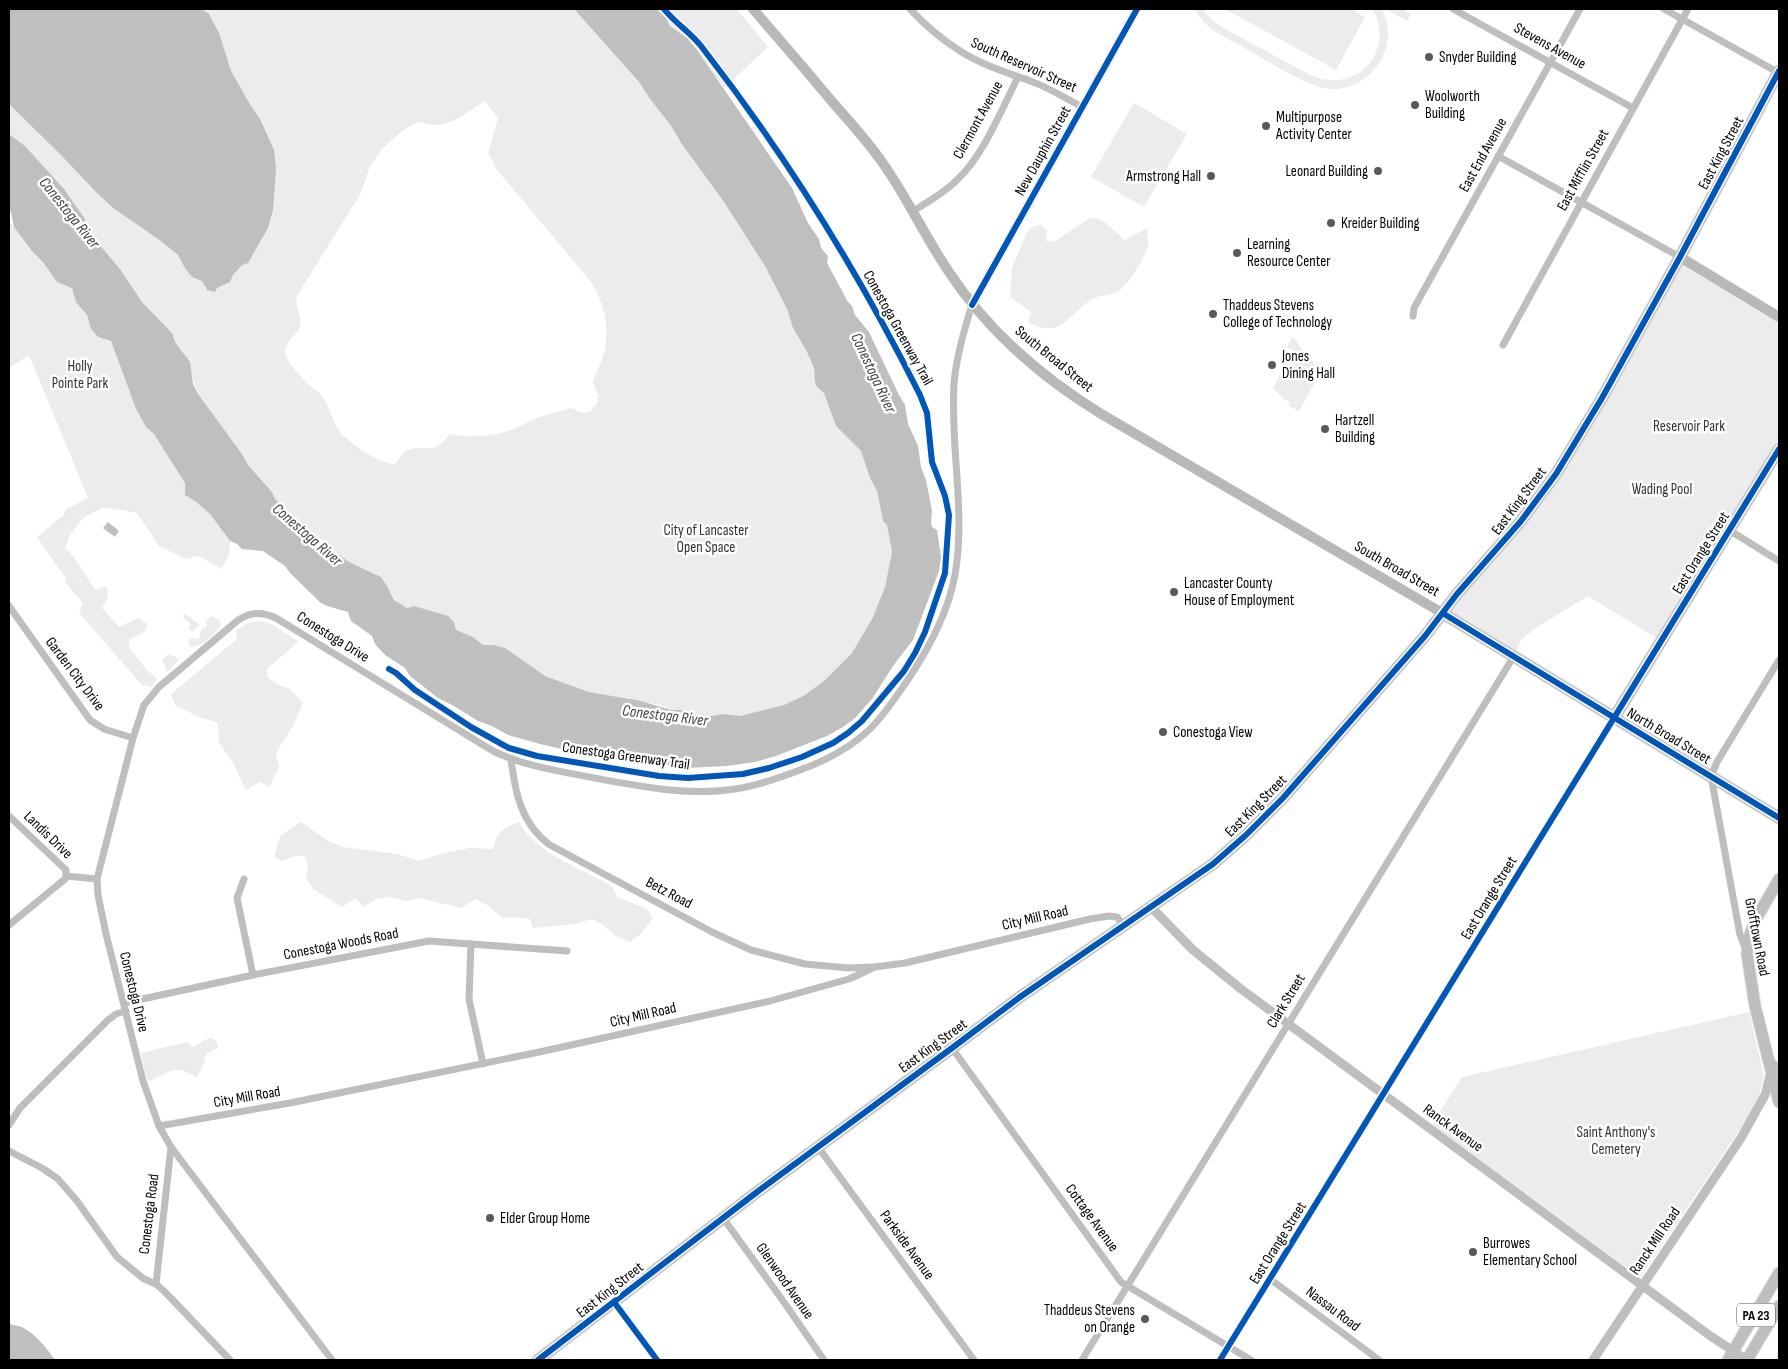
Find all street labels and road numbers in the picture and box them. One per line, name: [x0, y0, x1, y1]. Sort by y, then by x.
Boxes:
street label: Stevens Avenue: [1511, 18, 1589, 74]
street label: South Reservoir Street: [968, 33, 1080, 97]
street label: Clermont Avenue: [949, 78, 1007, 162]
street label: New Dauphin Street: [1011, 102, 1076, 199]
street label: East King Street: [1694, 113, 1748, 193]
street label: East End Avenue: [1455, 115, 1511, 195]
street label: East Mifflin Street: [1553, 125, 1614, 214]
street label: Conestoga Greenway Trail: [859, 267, 937, 389]
street label: South Broad Street: [1011, 322, 1097, 397]
street label: East King Street: [1487, 463, 1551, 539]
street label: East Orange Street: [1668, 508, 1734, 598]
street label: South Broad Street: [1351, 537, 1443, 601]
street label: Conestoga Drive: [293, 607, 373, 667]
street label: Garden City Drive: [41, 633, 109, 715]
street label: North Broad Street: [1623, 703, 1715, 769]
street label: Conestoga Greenway Trail: [561, 738, 691, 774]
street label: East King Street: [1221, 771, 1291, 841]
street label: Landis Drive: [20, 807, 76, 863]
street label: East Orange Street: [1457, 853, 1521, 943]
street label: Betz Road: [642, 873, 696, 913]
street label: Grofftown Road: [1740, 896, 1774, 978]
street label: City Mill Road: [1000, 901, 1070, 935]
street label: Conestoga Woods Road: [282, 924, 400, 964]
street label: Conestoga Drive: [115, 950, 153, 1034]
street label: Clark Street: [1262, 970, 1310, 1032]
street label: City Mill Road: [608, 998, 678, 1032]
street label: East King Street: [895, 1015, 971, 1077]
street label: City Mill Road: [212, 1082, 282, 1112]
street label: Ranck Avenue: [1419, 1100, 1487, 1156]
street label: Conestoga Road: [135, 1173, 163, 1255]
street label: Cottage Avenue: [1061, 1180, 1123, 1256]
street label: East Orange Street: [1245, 1198, 1311, 1288]
street label: Ranck Mill Road: [1625, 1203, 1685, 1279]
street label: Parkside Avenue: [875, 1207, 939, 1283]
street label: Glenwood Avenue: [752, 1239, 818, 1323]
street label: East King Street: [573, 1258, 648, 1322]
street label: Nassau Road: [1302, 1282, 1364, 1336]
road number: PA 23: [1737, 1304, 1775, 1326]

